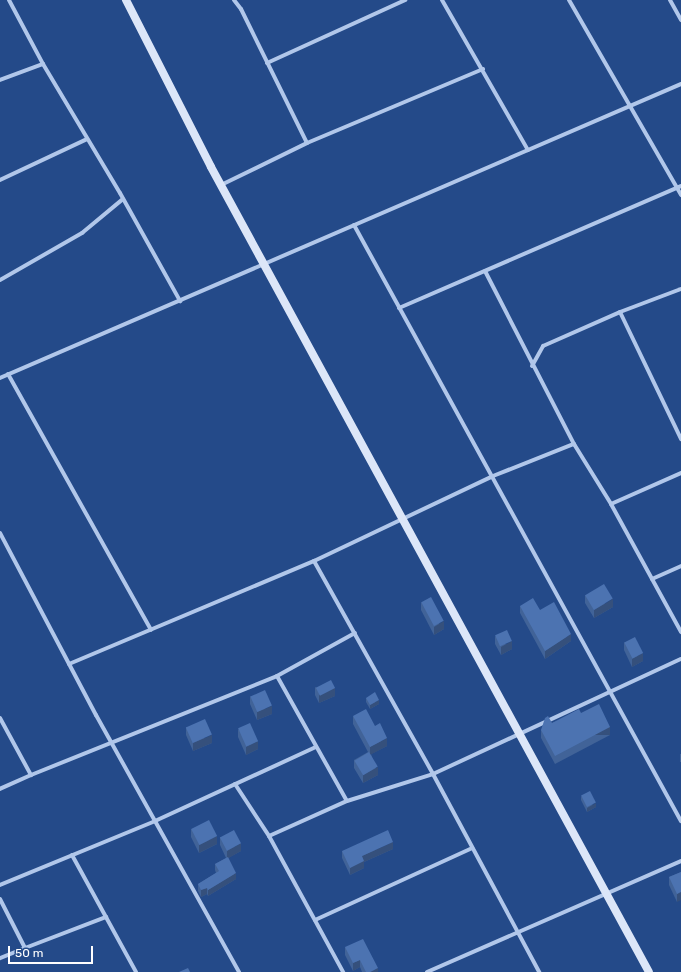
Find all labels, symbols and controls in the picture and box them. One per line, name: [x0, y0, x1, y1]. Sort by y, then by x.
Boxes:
scale bar: [10, 938, 95, 964]
text: 50 m: [15, 946, 43, 960]

